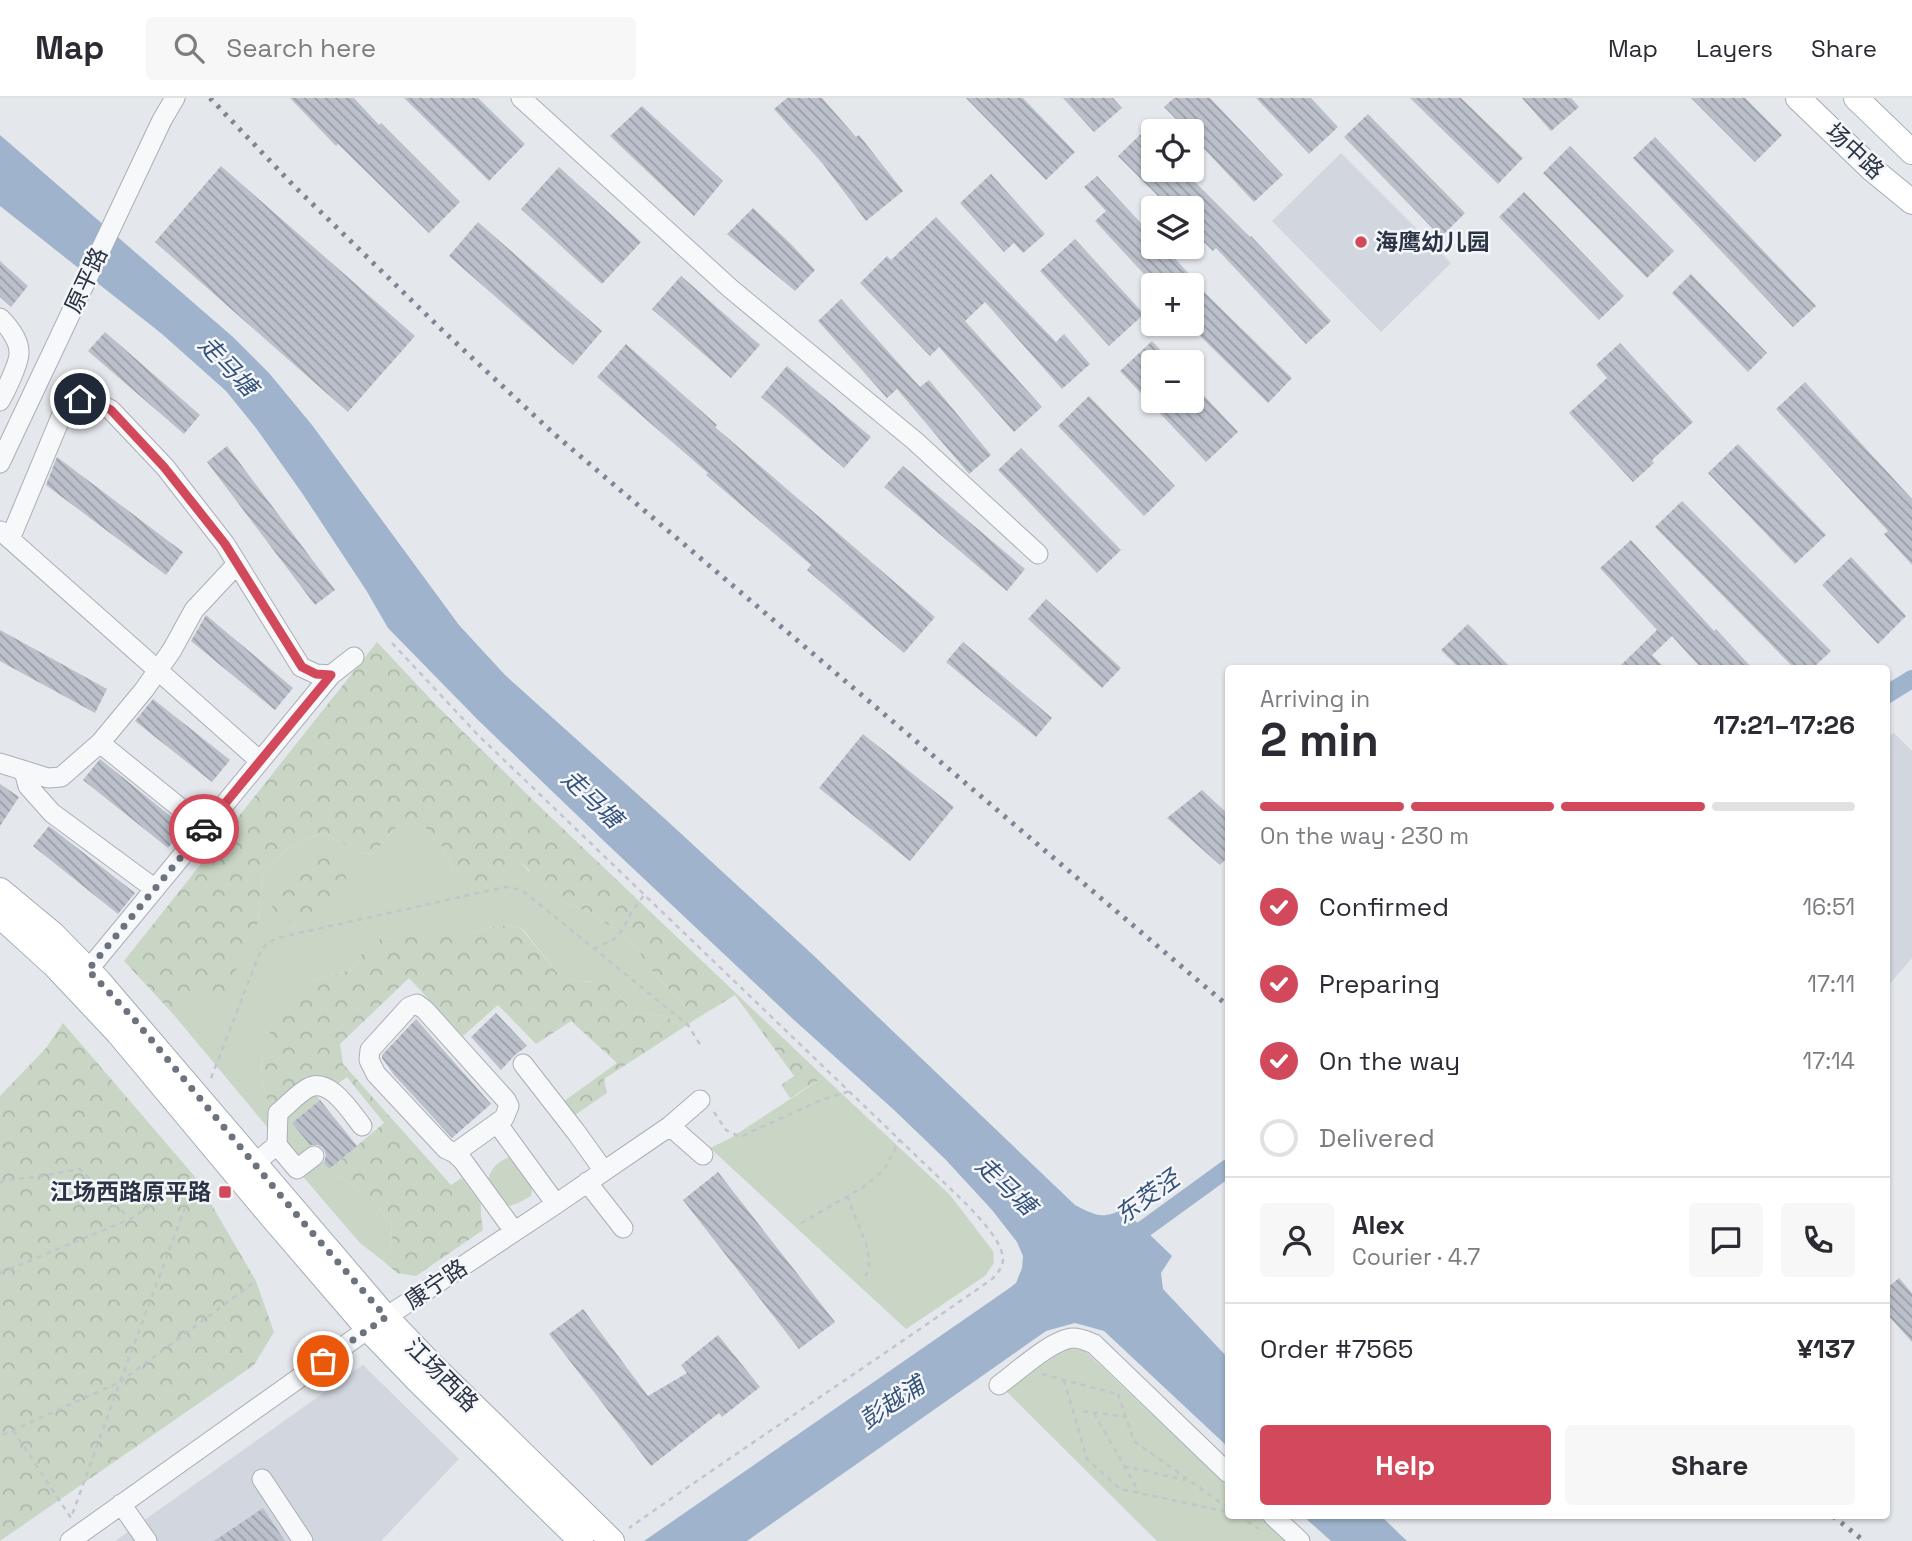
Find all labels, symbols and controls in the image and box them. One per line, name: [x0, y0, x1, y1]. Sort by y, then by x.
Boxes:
search box: [146, 17, 636, 80]
text: Map: [35, 27, 104, 69]
icon: search: [170, 29, 208, 67]
text: Search here: [226, 31, 376, 65]
text: Map: [1608, 33, 1658, 64]
text: Layers: [1696, 33, 1773, 64]
text: Share: [1811, 33, 1877, 64]
street label: 场中路: [1820, 117, 1890, 185]
map controls: [1141, 119, 1204, 413]
button: locate: [1141, 119, 1204, 182]
button: layers: [1141, 196, 1204, 259]
place label: 海鹰幼儿园: [1375, 227, 1490, 257]
marker: 海鹰幼儿园: [1353, 234, 1369, 250]
street label: 原平路: [58, 242, 114, 318]
button: +: [1141, 273, 1204, 336]
water label: 走马塘: [192, 329, 267, 405]
button: −: [1141, 350, 1204, 413]
pin: [50, 369, 110, 429]
icon: home: [61, 380, 99, 418]
text: Arriving in: [1260, 684, 1370, 714]
text: 17:21–17:26: [1713, 708, 1855, 742]
text: 2 min: [1260, 711, 1379, 769]
water label: 走马塘: [555, 763, 632, 837]
courier: [169, 794, 239, 864]
icon: car: [185, 810, 223, 848]
text: On the way · 230 m: [1260, 821, 1469, 851]
icon: check: [1260, 888, 1298, 926]
text: Confirmed: [1319, 890, 1449, 924]
text: 16:51: [1802, 892, 1855, 922]
icon: check: [1260, 965, 1298, 1003]
text: Preparing: [1319, 967, 1440, 1001]
text: 17:11: [1807, 969, 1855, 999]
icon: check: [1260, 1042, 1298, 1080]
text: On the way: [1319, 1044, 1460, 1078]
text: 17:14: [1803, 1046, 1855, 1076]
text: Delivered: [1319, 1121, 1435, 1155]
water label: 走马塘: [969, 1150, 1046, 1224]
water label: 东茭泾: [1108, 1162, 1187, 1230]
place label: 江场西路原平路: [50, 1177, 211, 1207]
marker: 江场西路原平路: [217, 1184, 233, 1200]
button: person: [1260, 1203, 1334, 1277]
button: chat: [1689, 1203, 1763, 1277]
button: phone: [1781, 1203, 1855, 1277]
text: Alex: [1352, 1208, 1405, 1242]
text: Courier · 4.7: [1352, 1242, 1480, 1272]
street label: 康宁路: [399, 1252, 473, 1316]
pin: [293, 1331, 353, 1391]
street label: 江场西路: [399, 1332, 485, 1418]
text: Order #7565: [1260, 1332, 1413, 1366]
text: ¥137: [1797, 1332, 1855, 1366]
icon: bag: [304, 1342, 342, 1380]
water label: 彭越浦: [853, 1367, 934, 1436]
button: Help: [1260, 1425, 1551, 1505]
button: Share: [1565, 1425, 1855, 1505]

